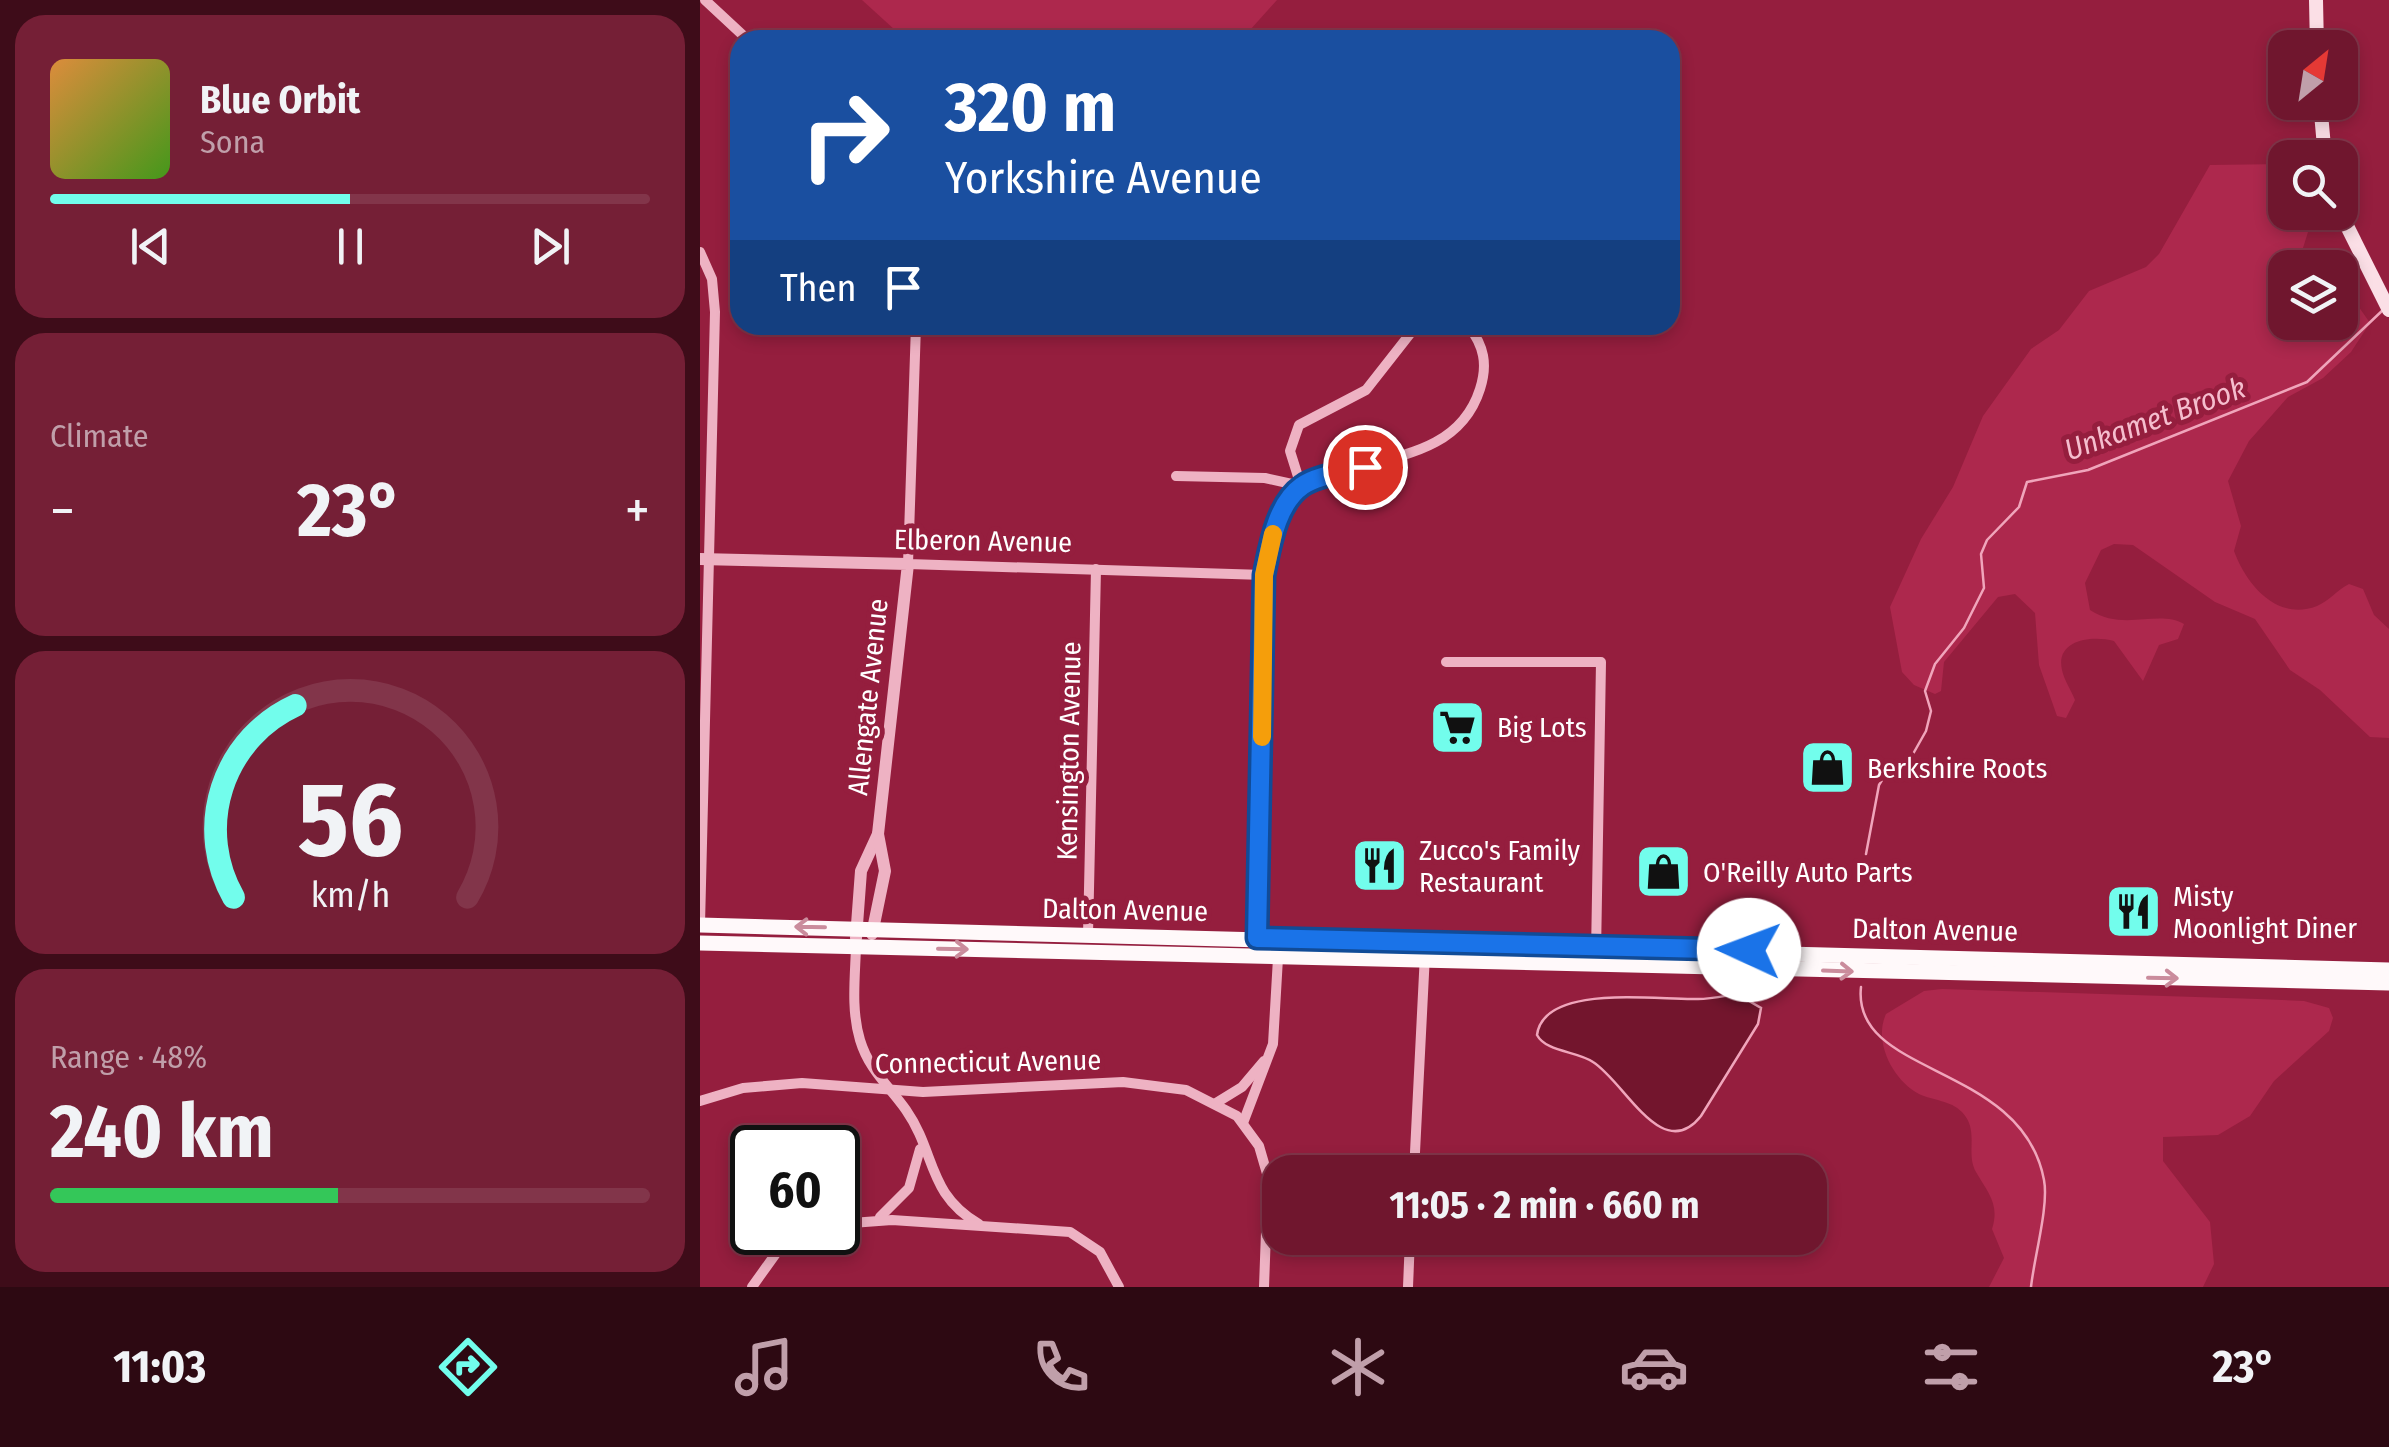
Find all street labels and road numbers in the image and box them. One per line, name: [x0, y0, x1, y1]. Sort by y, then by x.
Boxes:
street label: Elberon Avenue: [894, 523, 1072, 559]
street label: Allengate Avenue: [841, 597, 895, 797]
street label: Kensington Avenue: [1051, 641, 1087, 861]
street label: Dalton Avenue: [1042, 892, 1208, 928]
street label: Dalton Avenue: [1852, 912, 2018, 948]
street label: Connecticut Avenue: [875, 1044, 1101, 1080]

